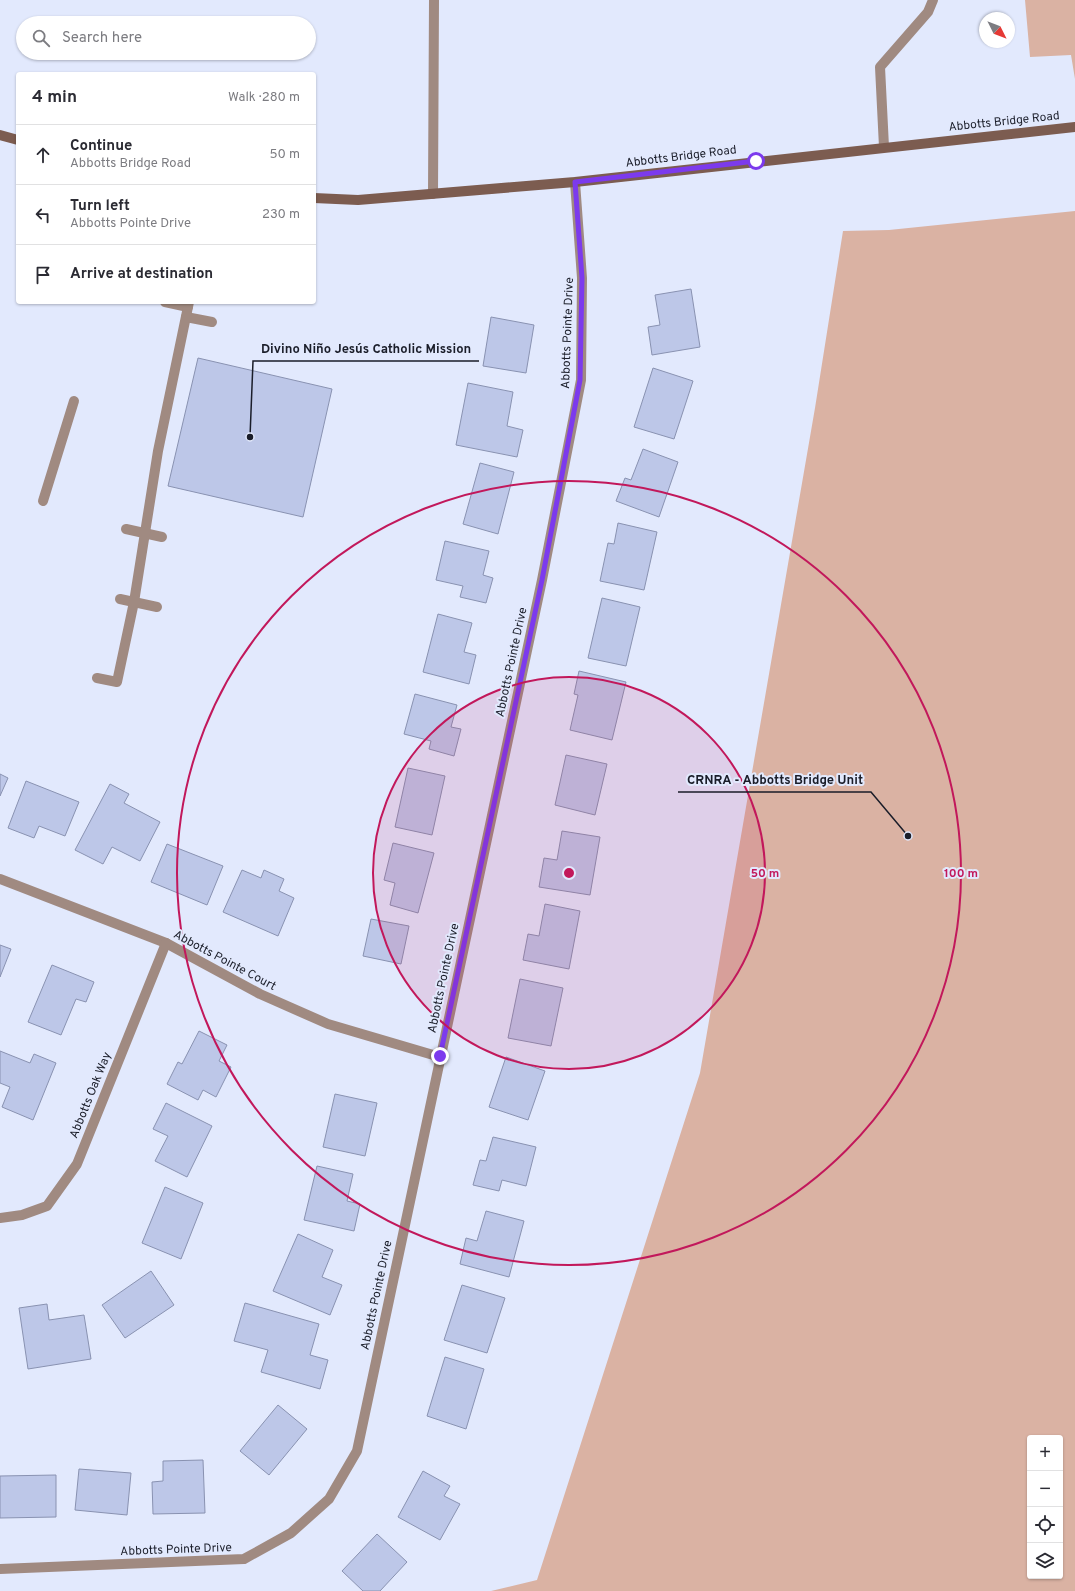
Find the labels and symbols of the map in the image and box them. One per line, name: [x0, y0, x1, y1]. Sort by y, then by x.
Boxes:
north arrow: [979, 12, 1015, 48]
street label: Abbotts Bridge Road: [948, 108, 1060, 136]
street label: Abbotts Bridge Road: [625, 142, 738, 172]
route start: [747, 152, 765, 170]
street label: Abbotts Pointe Drive: [558, 277, 578, 389]
callout: Divino Niño Jesús Catholic Mission: [253, 336, 479, 361]
text: Divino Niño Jesús Catholic Mission: [261, 342, 471, 358]
street label: Abbotts Pointe Drive: [493, 606, 531, 718]
callout: CRNRA - Abbotts Bridge Unit: [678, 767, 871, 792]
text: CRNRA - Abbotts Bridge Unit: [687, 773, 863, 789]
centre of rings: [562, 866, 576, 880]
text: 50 m: [751, 866, 779, 882]
text: 100 m: [944, 866, 978, 882]
street label: Abbotts Pointe Drive: [425, 922, 463, 1034]
street label: Abbotts Pointe Court: [170, 927, 279, 995]
route end: [431, 1047, 449, 1065]
street label: Abbotts Oak Way: [66, 1050, 116, 1141]
street label: Abbotts Pointe Drive: [358, 1239, 396, 1351]
street label: Abbotts Pointe Drive: [120, 1540, 232, 1560]

